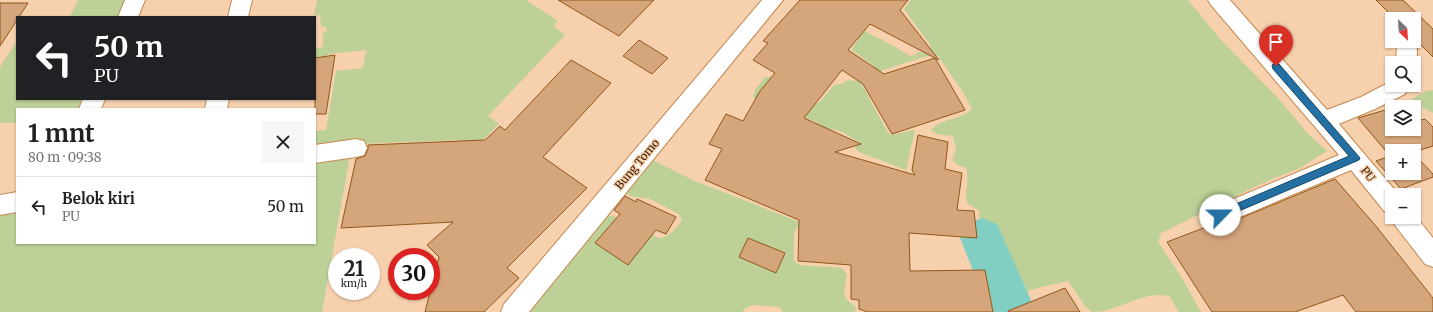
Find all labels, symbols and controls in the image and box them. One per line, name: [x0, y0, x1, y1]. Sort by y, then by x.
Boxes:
north arrow: [1385, 12, 1421, 48]
map controls: [1385, 12, 1421, 224]
pin: [1259, 25, 1293, 66]
text: 50 m: [94, 29, 163, 65]
icon: arrive: [1265, 31, 1287, 53]
icon: left: [28, 32, 80, 84]
button: search: [1385, 56, 1421, 92]
text: PU: [94, 64, 119, 87]
button: layers: [1385, 100, 1421, 136]
text: 1 mnt: [28, 118, 95, 149]
button: close: [262, 121, 304, 163]
street label: Bung Tomo: [612, 135, 663, 192]
button: +: [1385, 144, 1421, 180]
text: 80 m · 09:38: [28, 149, 101, 166]
street label: PU: [1358, 164, 1378, 184]
button: −: [1385, 188, 1421, 224]
text: Belok kiri: [62, 189, 135, 208]
position arrow: [1199, 194, 1241, 236]
icon: left: [28, 196, 50, 218]
text: 50 m: [267, 197, 304, 216]
text: PU: [62, 208, 80, 225]
speed limit sign: 30: [388, 248, 440, 300]
text: 21: [344, 256, 364, 281]
text: km/h: [341, 277, 367, 290]

